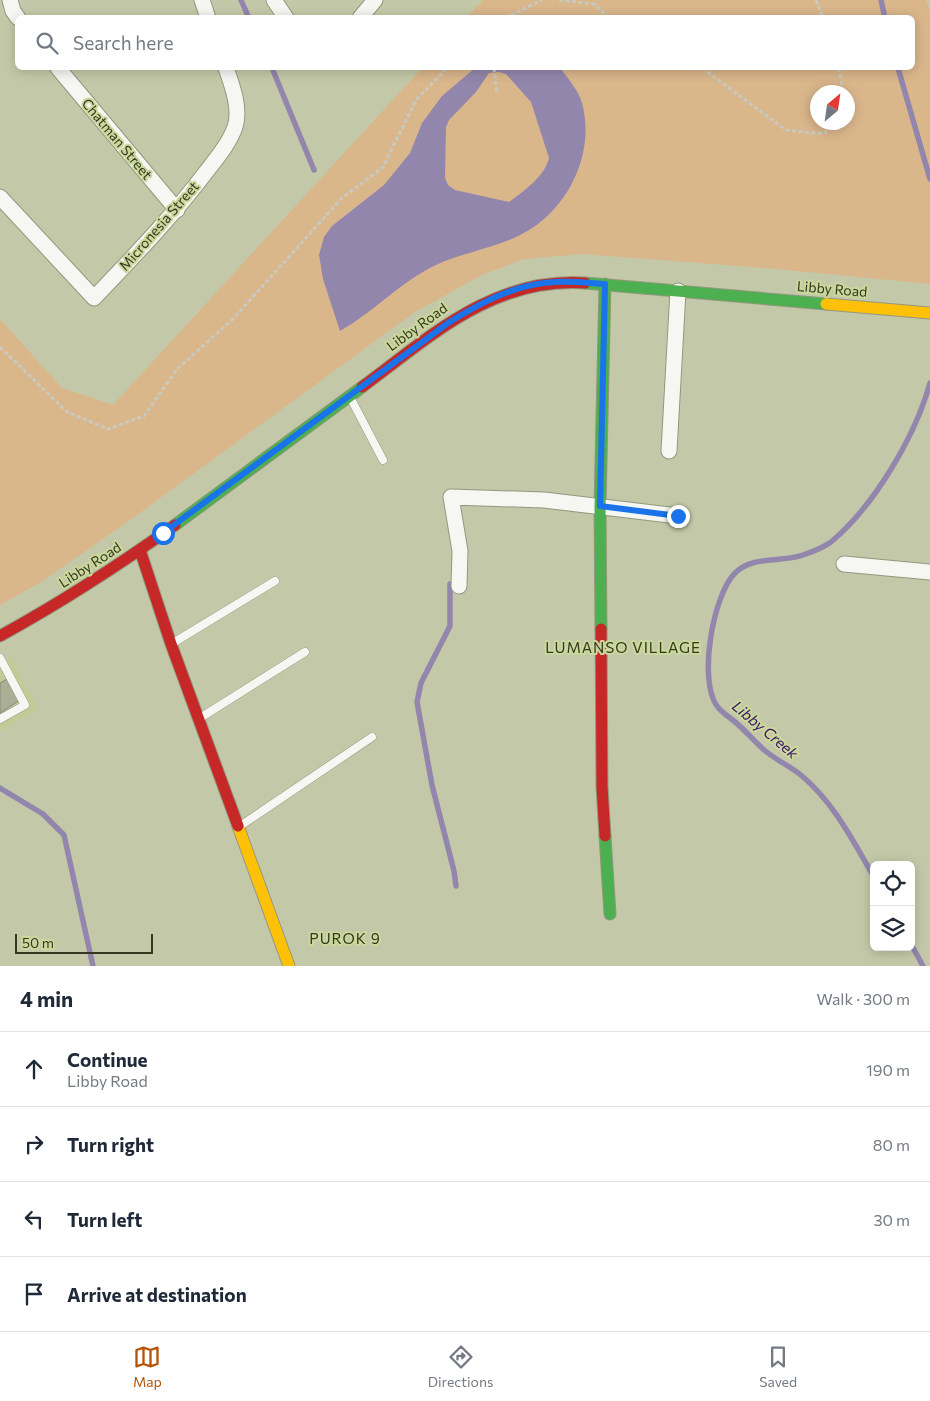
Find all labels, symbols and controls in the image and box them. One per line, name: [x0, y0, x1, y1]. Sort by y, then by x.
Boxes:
search box: [15, 15, 915, 70]
icon: search: [33, 29, 61, 57]
text: Search here: [73, 31, 173, 54]
north arrow: [810, 85, 855, 130]
street label: Chatman Street: [79, 95, 156, 183]
street label: Micronesia Street: [115, 177, 202, 274]
street label: Libby Road: [796, 277, 868, 300]
street label: Libby Road: [383, 299, 450, 354]
route end: [667, 505, 690, 528]
route start: [152, 522, 175, 545]
street label: Libby Road: [55, 538, 124, 591]
district label: LUMANSO VILLAGE: [545, 638, 701, 656]
water label: Libby Creek: [729, 697, 803, 763]
map controls: [870, 861, 915, 951]
button: locate: [870, 861, 915, 906]
button: layers: [870, 906, 915, 951]
district label: PUROK 9: [309, 929, 381, 947]
scale bar: [15, 931, 152, 954]
text: 50 m: [22, 934, 54, 951]
text: 4 min: [20, 986, 73, 1011]
text: Walk · 300 m: [816, 989, 910, 1008]
text: Continue: [67, 1048, 147, 1071]
icon: ahead: [20, 1055, 48, 1083]
text: 190 m: [866, 1060, 910, 1079]
text: Libby Road: [67, 1071, 148, 1090]
icon: right: [20, 1130, 48, 1158]
text: Turn right: [67, 1133, 154, 1156]
text: 80 m: [873, 1135, 910, 1154]
icon: left: [20, 1205, 48, 1233]
text: Turn left: [67, 1208, 142, 1231]
text: 30 m: [873, 1210, 910, 1229]
icon: arrive: [20, 1280, 48, 1308]
text: Arrive at destination: [67, 1283, 247, 1306]
tab: Map: [133, 1343, 162, 1390]
tab: Directions: [428, 1343, 493, 1390]
tab: Saved: [759, 1343, 797, 1390]

